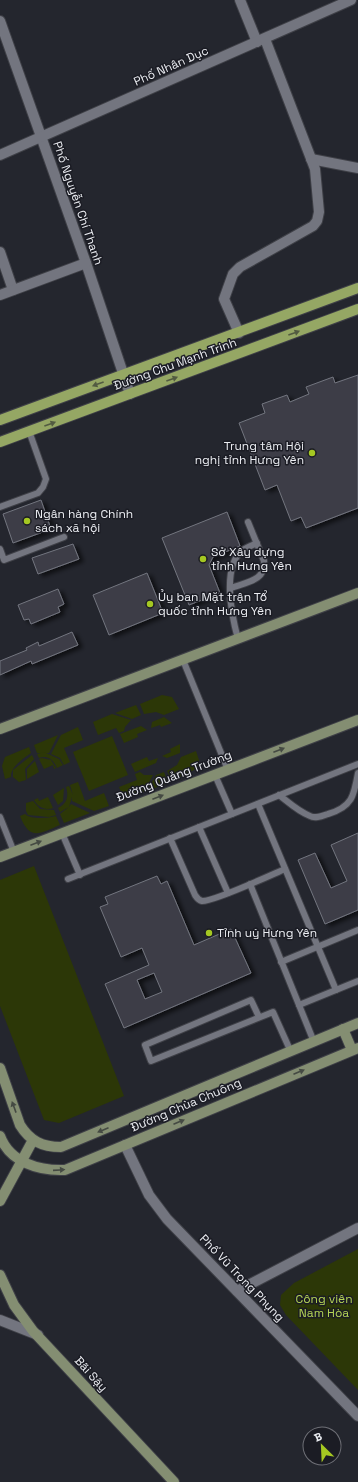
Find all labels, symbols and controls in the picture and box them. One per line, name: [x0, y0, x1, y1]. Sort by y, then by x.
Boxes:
street label: Phố Nhân Dục: [131, 42, 211, 90]
street label: Phố Nguyễn Chí Thanh: [49, 139, 107, 267]
one-way arrow: [288, 330, 300, 336]
street label: Đường Chu Mạnh Trinh: [111, 334, 239, 394]
one-way arrow: [166, 375, 178, 381]
one-way arrow: [92, 382, 104, 388]
one-way arrow: [44, 420, 56, 426]
place label: Trung tâm Hội nghị tỉnh Hưng Yên: [195, 438, 304, 468]
marker: Trung tâm Hội nghị tỉnh Hưng Yên: [307, 448, 317, 458]
place label: Ngân hàng Chính sách xã hội: [35, 506, 133, 536]
marker: Ngân hàng Chính sách xã hội: [22, 516, 32, 526]
place label: Sở Xây dựng tỉnh Hưng Yên: [211, 544, 292, 574]
marker: Sở Xây dựng tỉnh Hưng Yên: [198, 554, 208, 564]
place label: Ủy ban Mặt trận Tổ quốc tỉnh Hưng Yên: [158, 589, 272, 619]
marker: Ủy ban Mặt trận Tổ quốc tỉnh Hưng Yên: [145, 599, 155, 609]
street label: Đường Quảng Trường: [114, 747, 234, 805]
one-way arrow: [274, 747, 286, 753]
one-way arrow: [152, 793, 164, 799]
one-way arrow: [31, 840, 43, 846]
place label: Tỉnh uỷ Hưng Yên: [217, 925, 317, 941]
marker: Tỉnh uỷ Hưng Yên: [204, 928, 214, 938]
one-way arrow: [294, 1069, 306, 1075]
street label: Đường Chùa Chuông: [128, 1075, 244, 1135]
one-way arrow: [10, 1100, 16, 1112]
one-way arrow: [174, 1119, 185, 1125]
one-way arrow: [96, 1128, 108, 1134]
one-way arrow: [53, 1166, 65, 1173]
street label: Phố Vũ Trọng Phụng: [196, 1231, 288, 1325]
park label: Công viên Nam Hòa: [295, 1291, 353, 1321]
street label: Bãi Sậy: [71, 1353, 111, 1395]
north arrow: [302, 1426, 342, 1466]
text: B: [312, 1429, 324, 1445]

